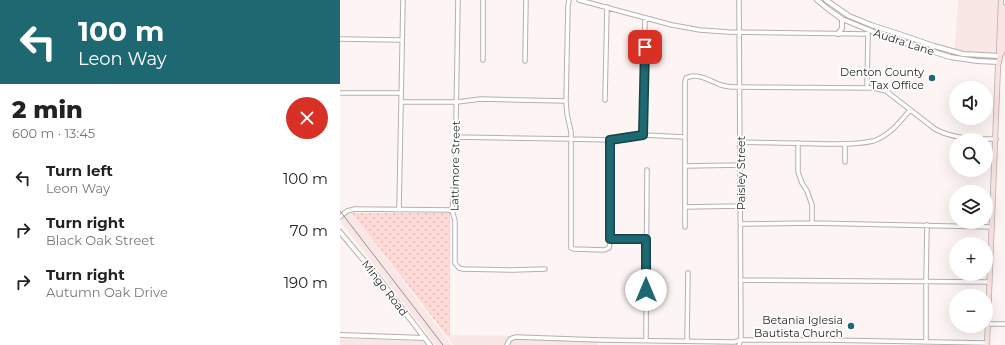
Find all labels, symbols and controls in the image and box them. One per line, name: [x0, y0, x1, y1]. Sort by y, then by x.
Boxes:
text: 100 m: [78, 14, 164, 48]
icon: left: [12, 16, 64, 68]
street label: Audra Lane: [872, 26, 936, 59]
pin: [628, 30, 662, 64]
icon: arrive: [634, 36, 656, 58]
text: Leon Way: [78, 48, 167, 70]
place label: Denton County Tax Office: [840, 65, 924, 92]
marker: Denton County Tax Office: [927, 73, 937, 83]
map controls: [949, 81, 993, 333]
button: sound: [949, 81, 993, 125]
text: 2 min: [12, 95, 83, 124]
button: close: [286, 97, 328, 139]
street label: Lattimore Street: [447, 120, 463, 211]
text: 600 m · 13:45: [12, 125, 95, 141]
button: search: [949, 133, 993, 177]
street label: Paisley Street: [734, 135, 748, 210]
text: Turn left: [46, 161, 113, 180]
icon: left: [12, 167, 34, 189]
text: 100 m: [283, 169, 328, 188]
text: Leon Way: [46, 180, 110, 196]
button: layers: [949, 185, 993, 229]
text: Turn right: [46, 213, 125, 232]
icon: right: [12, 219, 34, 241]
text: 70 m: [290, 221, 328, 240]
text: Black Oak Street: [46, 232, 154, 248]
button: +: [949, 237, 993, 281]
street label: Mingo Road: [359, 257, 411, 319]
text: Turn right: [46, 265, 125, 284]
position arrow: [625, 269, 667, 311]
icon: right: [12, 271, 34, 293]
text: 190 m: [284, 273, 328, 292]
text: Autumn Oak Drive: [46, 284, 168, 300]
button: −: [949, 289, 993, 333]
place label: Betania Iglesia Bautista Church: [754, 313, 843, 340]
marker: Betania Iglesia Bautista Church: [846, 321, 856, 331]

